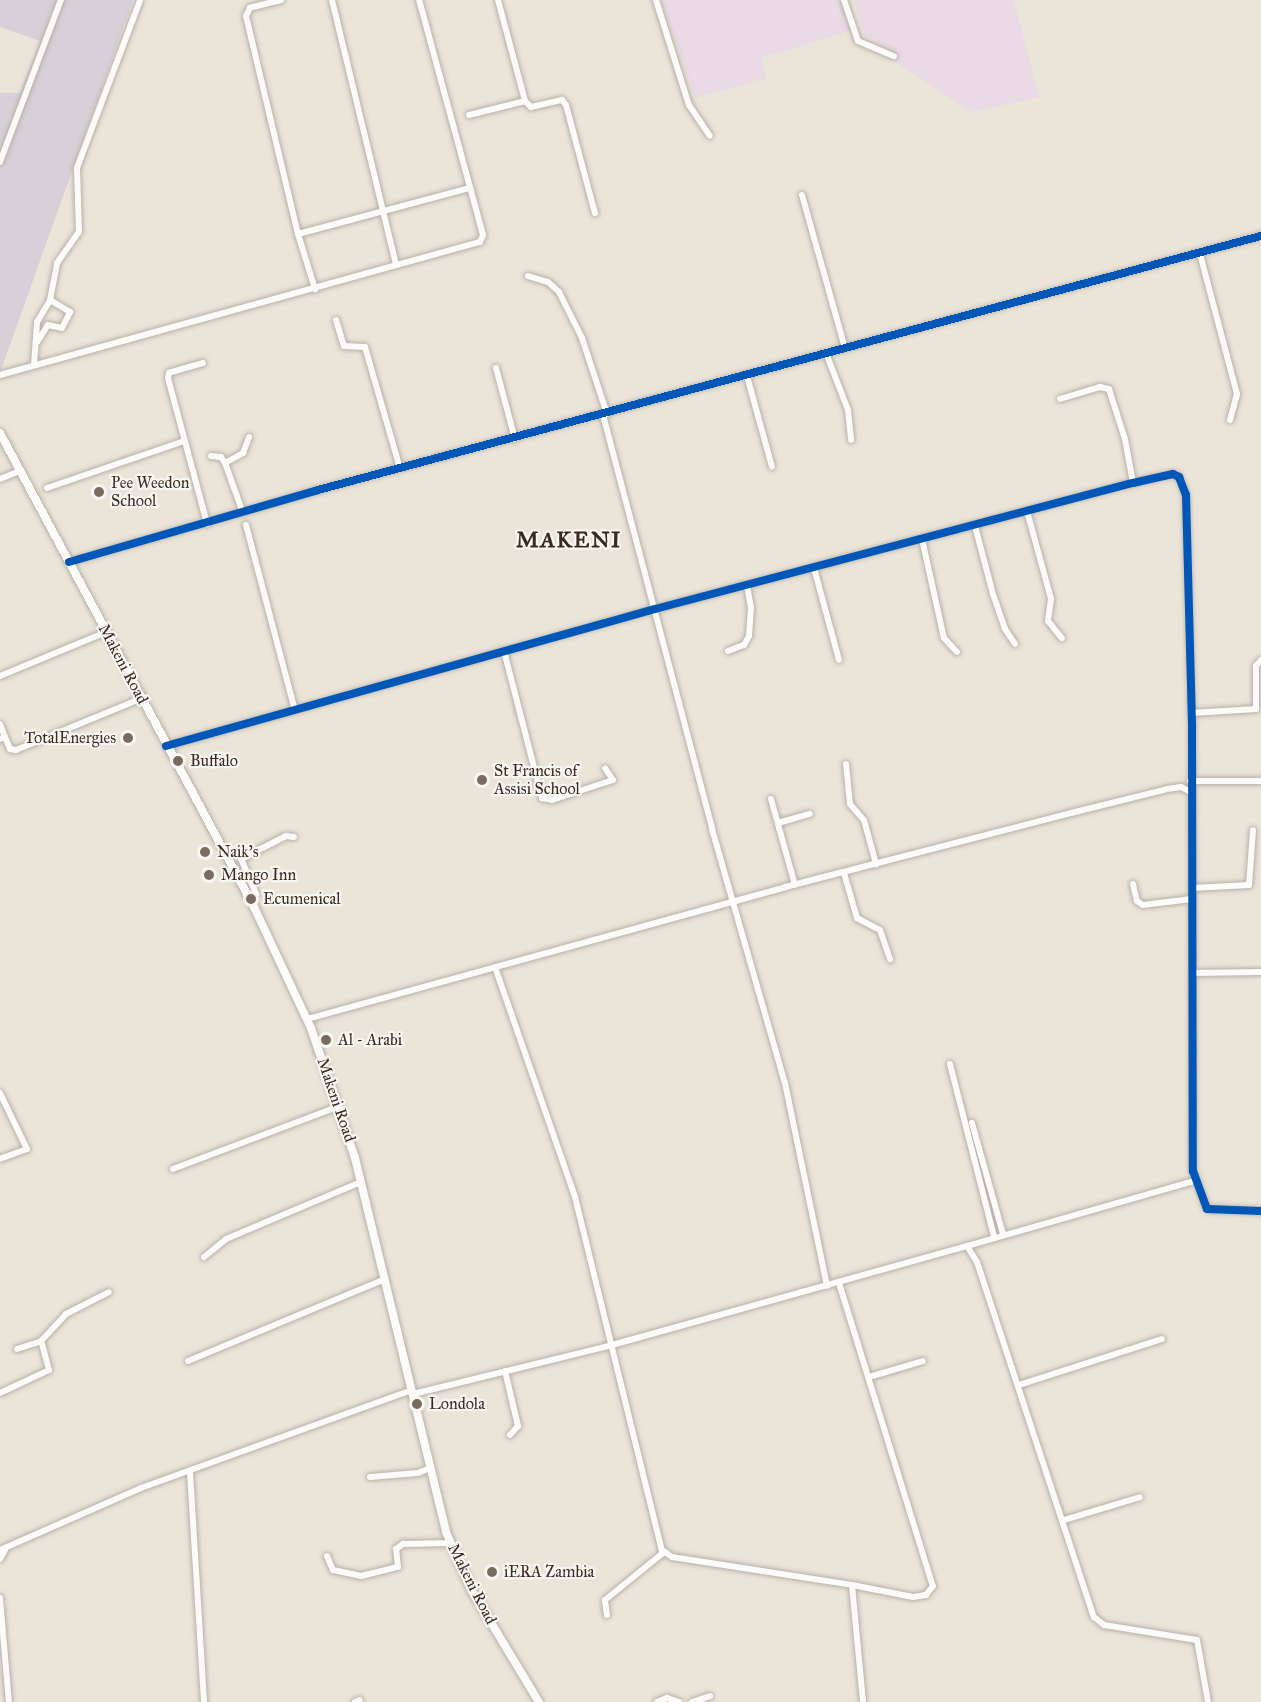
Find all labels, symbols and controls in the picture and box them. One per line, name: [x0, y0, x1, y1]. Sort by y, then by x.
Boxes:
place label: Pee Weedon School: [111, 473, 189, 511]
marker: Pee Weedon School: [92, 485, 106, 499]
district label: MAKENI: [516, 527, 622, 553]
street label: Makeni Road: [94, 621, 152, 707]
place label: TotalEnergies: [24, 728, 116, 748]
marker: TotalEnergies: [121, 731, 135, 745]
place label: Buffalo: [190, 751, 238, 771]
marker: Buffalo: [171, 754, 185, 768]
place label: St Francis of Assisi School: [494, 761, 580, 799]
marker: St Francis of Assisi School: [475, 773, 489, 787]
place label: Naik's: [217, 842, 258, 862]
marker: Naik's: [198, 845, 212, 859]
place label: Mango Inn: [221, 865, 296, 885]
marker: Mango Inn: [202, 868, 216, 882]
place label: Ecumenical: [263, 889, 341, 909]
marker: Ecumenical: [244, 892, 258, 906]
place label: Al - Arabi: [338, 1030, 402, 1050]
marker: Al - Arabi: [319, 1033, 333, 1047]
street label: Makeni Road: [313, 1055, 359, 1145]
place label: Londola: [429, 1394, 485, 1414]
marker: Londola: [410, 1397, 424, 1411]
street label: Makeni Road: [444, 1541, 500, 1627]
place label: iERA Zambia: [504, 1562, 594, 1582]
marker: iERA Zambia: [485, 1565, 499, 1579]

